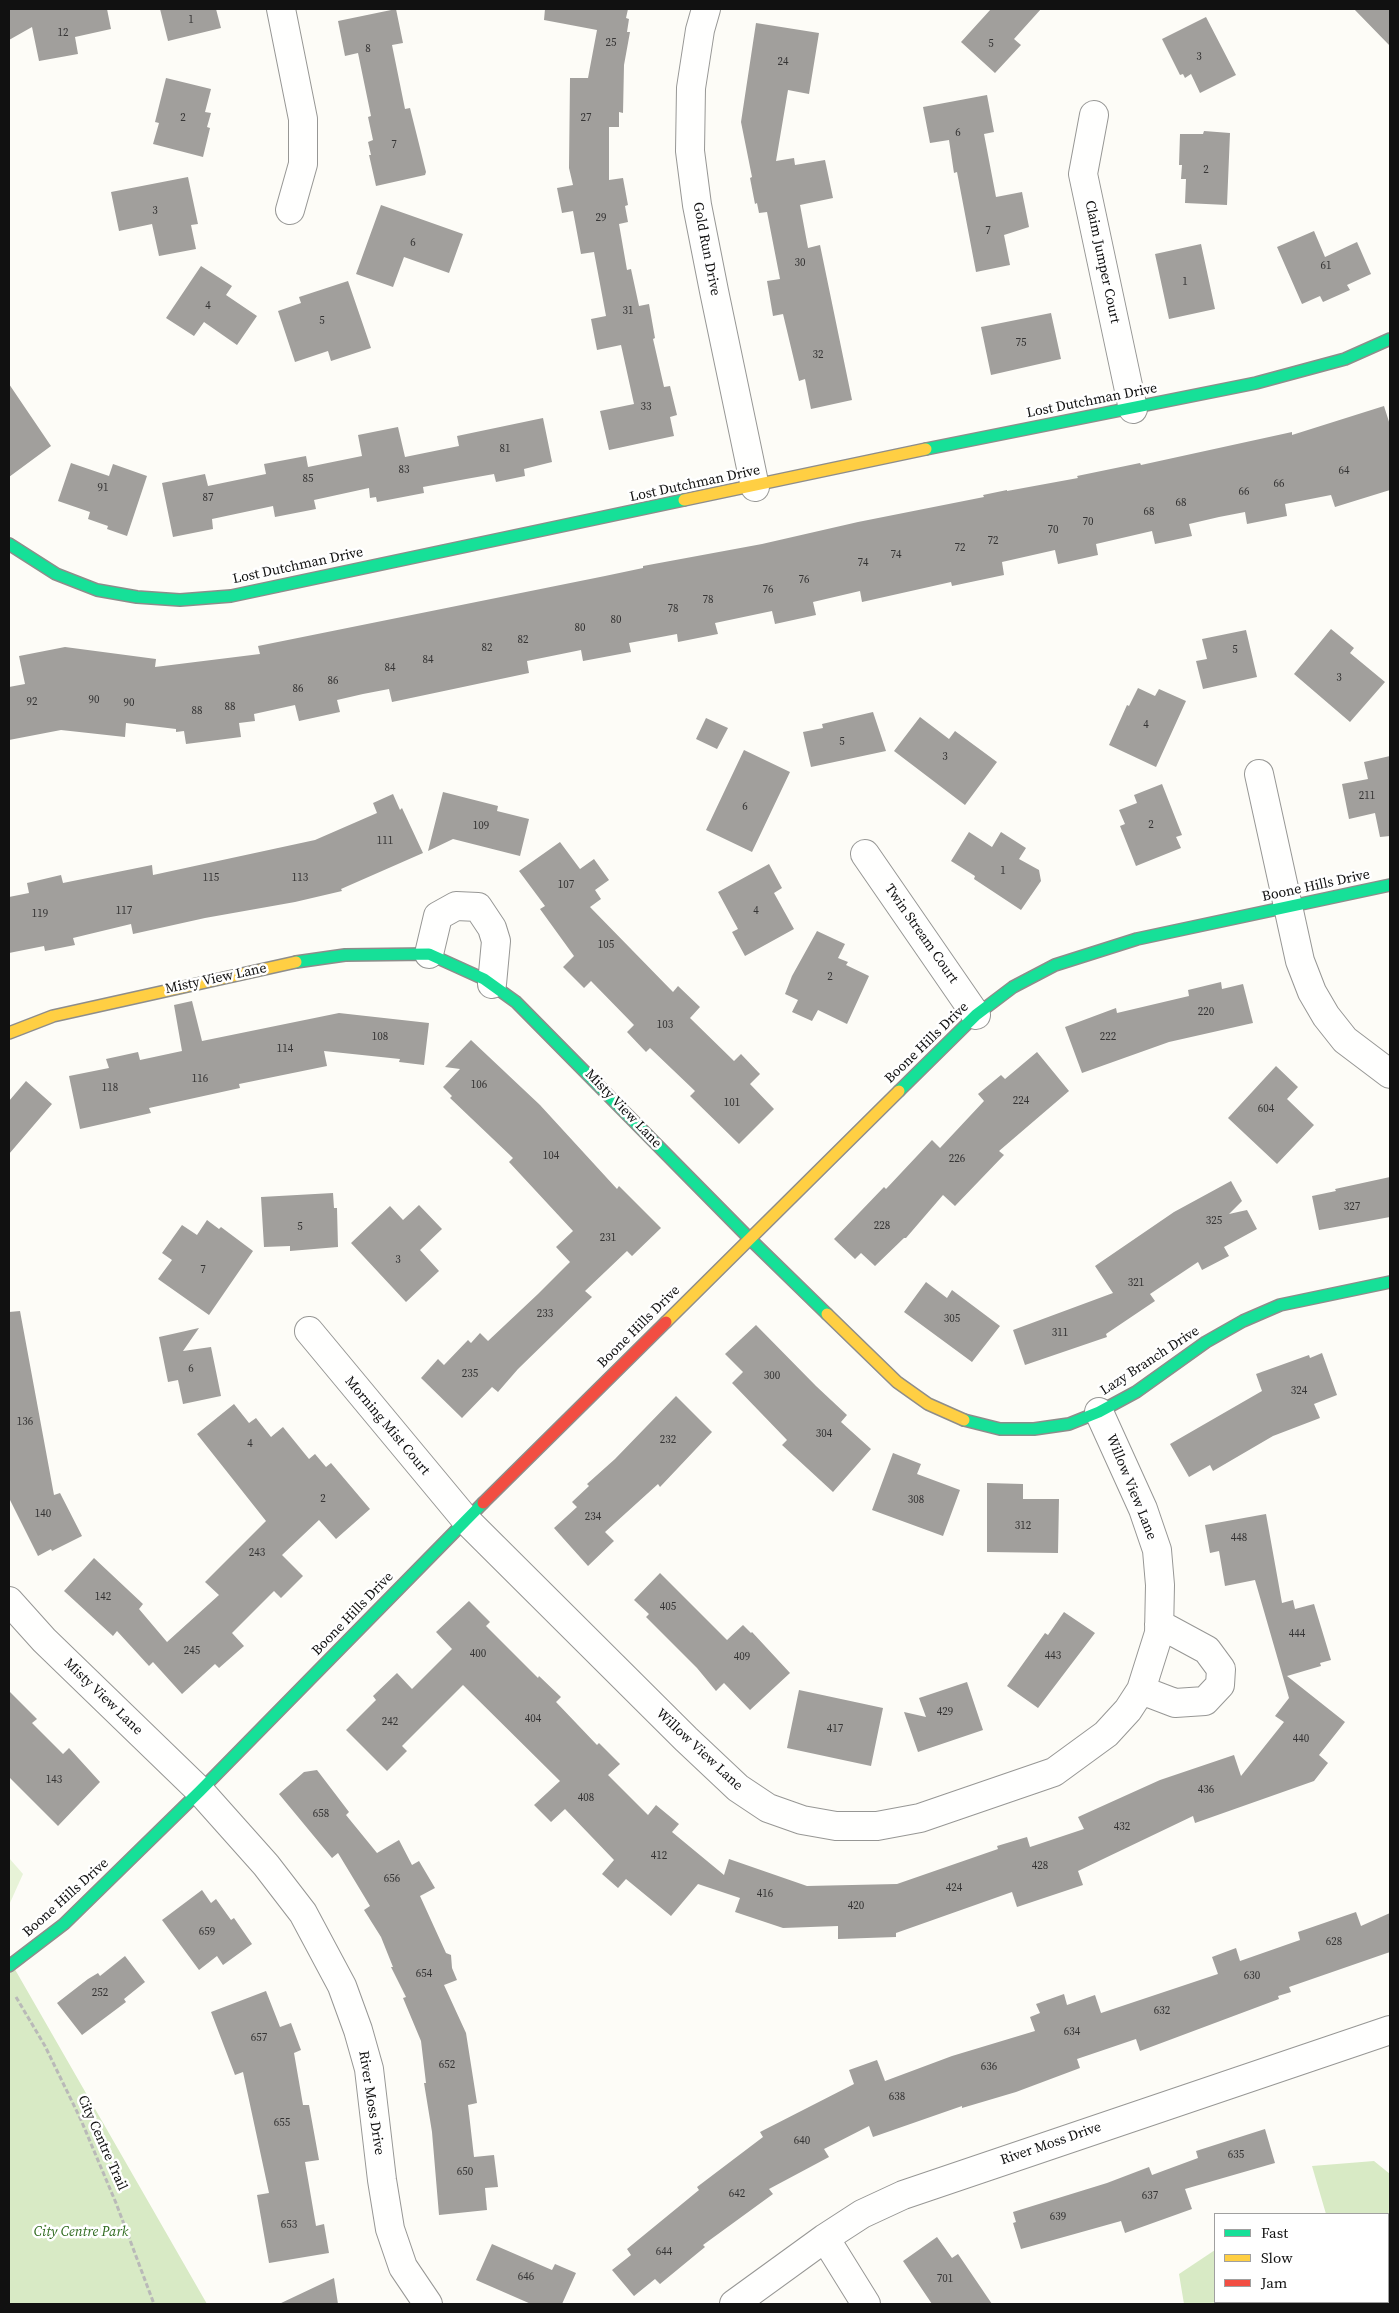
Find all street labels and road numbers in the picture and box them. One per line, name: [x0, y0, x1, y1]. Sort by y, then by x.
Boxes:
street label: Claim Jumper Court: [1081, 199, 1123, 325]
street label: Gold Run Drive: [689, 201, 723, 297]
street label: Lost Dutchman Drive: [1025, 380, 1159, 422]
street label: Lost Dutchman Drive: [628, 462, 762, 506]
street label: Lost Dutchman Drive: [231, 544, 365, 588]
street label: Boone Hills Drive: [1261, 866, 1371, 906]
street label: Twin Stream Court: [881, 881, 961, 987]
street label: Misty View Lane: [164, 960, 268, 998]
street label: Boone Hills Drive: [882, 999, 972, 1087]
street label: Misty View Lane: [581, 1066, 665, 1152]
street label: Boone Hills Drive: [594, 1282, 684, 1372]
street label: Lazy Branch Drive: [1097, 1323, 1203, 1399]
street label: Morning Mist Court: [341, 1373, 433, 1479]
street label: Willow View Lane: [1102, 1432, 1160, 1542]
street label: Boone Hills Drive: [309, 1569, 397, 1659]
street label: Misty View Lane: [60, 1655, 146, 1739]
street label: Willow View Lane: [652, 1705, 746, 1795]
street label: Boone Hills Drive: [20, 1855, 112, 1941]
street label: River Moss Drive: [354, 2050, 388, 2156]
street label: City Centre Trail: [74, 2093, 130, 2193]
street label: River Moss Drive: [998, 2119, 1104, 2169]

